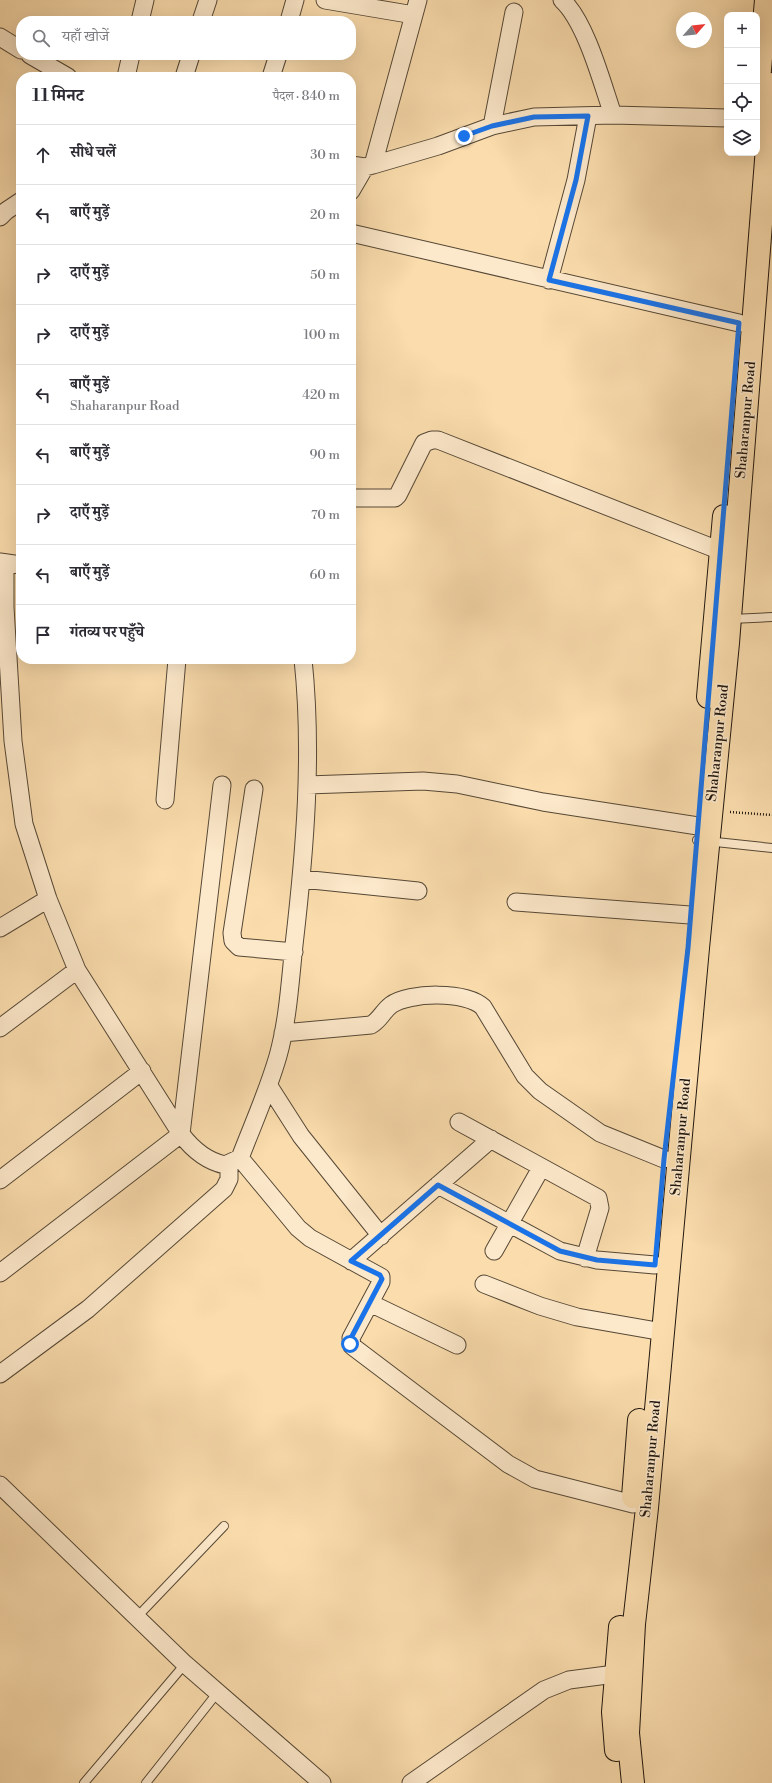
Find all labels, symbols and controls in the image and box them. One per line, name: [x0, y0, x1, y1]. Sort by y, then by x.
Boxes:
north arrow: [676, 12, 712, 48]
map controls: [724, 12, 760, 156]
button: +: [724, 12, 760, 48]
search box: [16, 16, 356, 60]
icon: search: [30, 27, 52, 49]
text: यहाँ खोजें: [62, 27, 109, 46]
button: −: [724, 48, 760, 84]
button: locate: [724, 84, 760, 120]
text: 11 मिनट: [32, 85, 84, 107]
text: पैदल · 840 m: [273, 88, 340, 104]
button: layers: [724, 120, 760, 156]
route end: [455, 127, 473, 145]
text: सीधे चलें: [70, 143, 116, 162]
icon: ahead: [32, 144, 54, 166]
text: 30 m: [310, 147, 340, 163]
text: बाएँ मुड़ें: [70, 203, 110, 222]
icon: left: [32, 204, 54, 226]
text: 20 m: [310, 207, 340, 223]
text: दाएँ मुड़ें: [70, 263, 109, 282]
icon: right: [32, 264, 54, 286]
text: 50 m: [310, 267, 340, 283]
text: दाएँ मुड़ें: [70, 323, 109, 342]
icon: right: [32, 324, 54, 346]
text: 100 m: [304, 327, 340, 343]
street label: Shaharanpur Road: [732, 361, 760, 479]
text: बाएँ मुड़ें: [70, 375, 110, 394]
icon: left: [32, 384, 54, 406]
text: 420 m: [302, 387, 340, 403]
text: Shaharanpur Road: [70, 398, 179, 414]
text: बाएँ मुड़ें: [70, 443, 110, 462]
icon: left: [32, 444, 54, 466]
text: 90 m: [309, 447, 340, 463]
text: दाएँ मुड़ें: [70, 503, 109, 522]
icon: right: [32, 504, 54, 526]
text: 70 m: [311, 507, 340, 523]
text: बाएँ मुड़ें: [70, 563, 110, 582]
icon: left: [32, 564, 54, 586]
text: 60 m: [309, 567, 340, 583]
text: गंतव्य पर पहुँचे: [70, 623, 144, 642]
icon: arrive: [32, 624, 54, 646]
street label: Shaharanpur Road: [703, 683, 733, 803]
street label: Shaharanpur Road: [667, 1078, 695, 1196]
route start: [341, 1335, 359, 1353]
street label: Shaharanpur Road: [637, 1400, 665, 1518]

